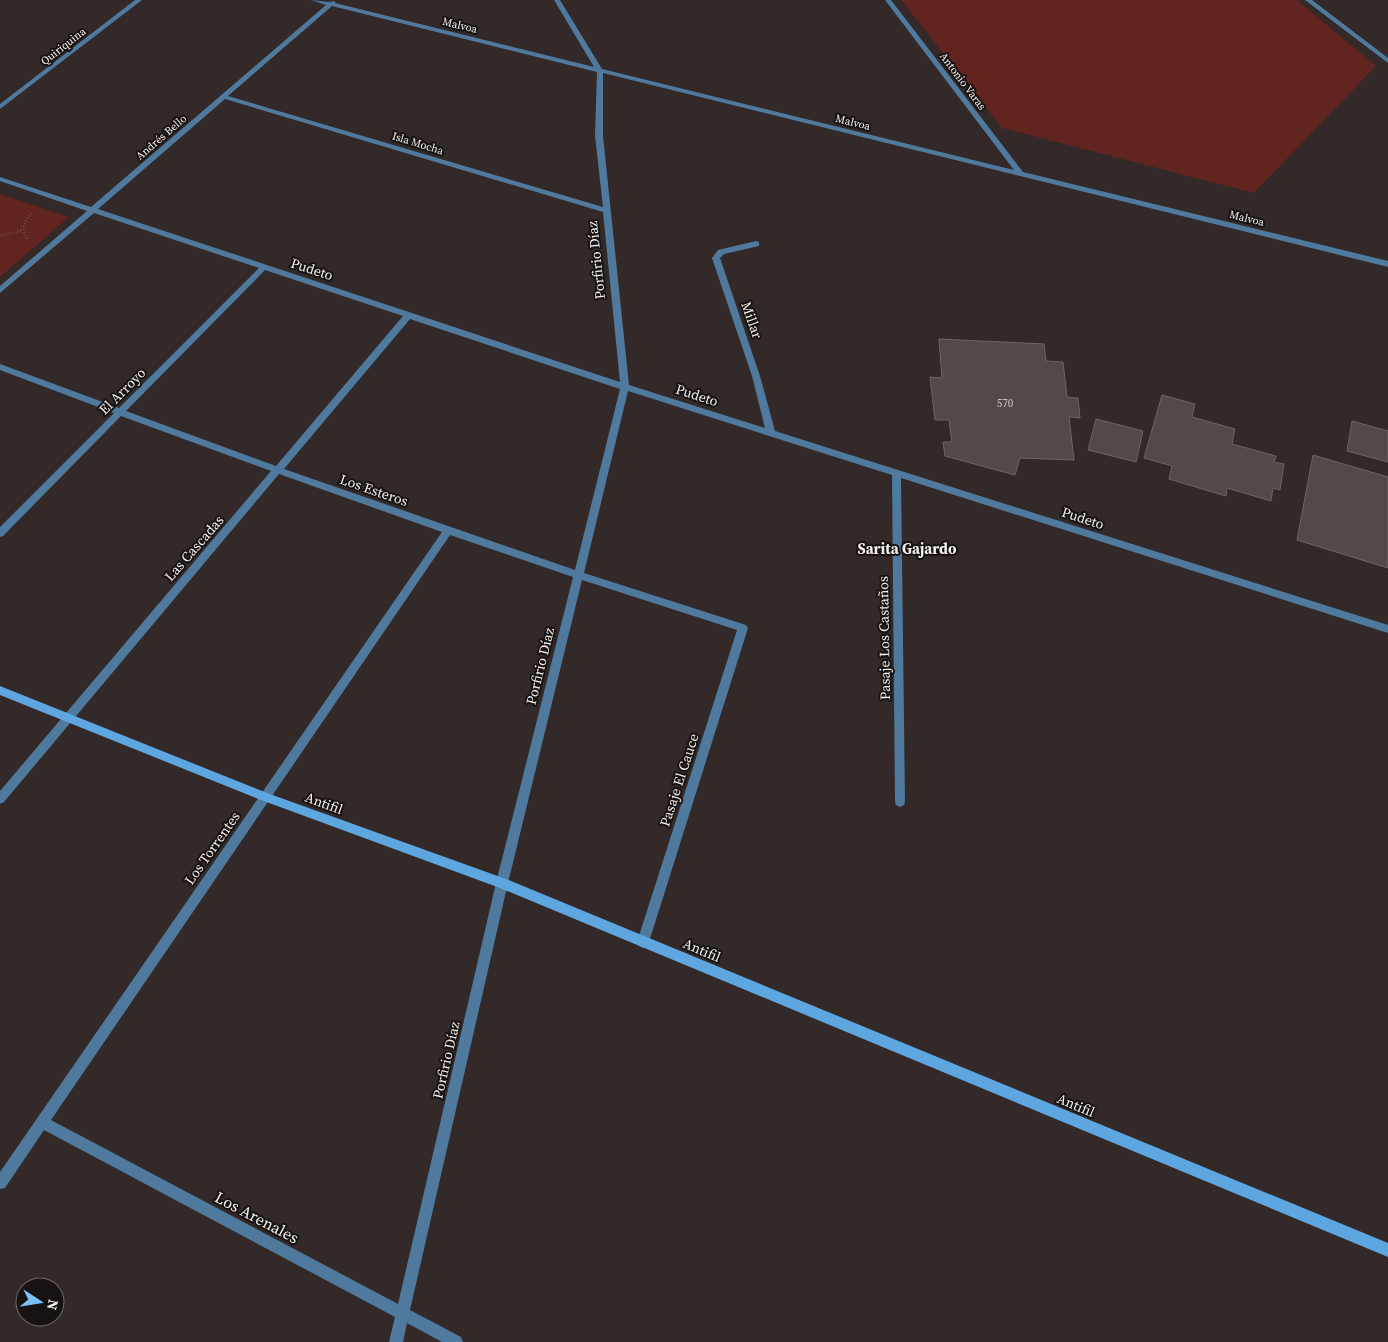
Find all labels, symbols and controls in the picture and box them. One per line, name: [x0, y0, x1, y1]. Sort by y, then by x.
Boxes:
street label: Malvoa: [441, 14, 479, 37]
street label: Quiriquina: [38, 24, 89, 69]
street label: Antonio Varas: [936, 49, 989, 113]
street label: Andrés Bello: [133, 111, 190, 164]
street label: Malvoa: [834, 111, 872, 134]
street label: Isla Mocha: [390, 129, 446, 159]
street label: Malvoa: [1228, 207, 1266, 230]
street label: Porfirio Díaz: [582, 219, 610, 300]
street label: Pudeto: [288, 253, 336, 285]
street label: Millar: [736, 299, 768, 341]
street label: El Arroyo: [94, 363, 150, 419]
street label: Pudeto: [673, 379, 721, 411]
house number: 570: [997, 396, 1014, 411]
street label: Los Esteros: [337, 469, 411, 511]
street label: Pudeto: [1059, 502, 1107, 534]
street label: Las Cascadas: [160, 511, 228, 585]
district label: Sarita Gajardo: [858, 538, 957, 559]
street label: Pasaje Los Castaños: [873, 576, 895, 700]
street label: Porfirio Díaz: [521, 625, 559, 707]
street label: Pasaje El Cauce: [655, 731, 703, 829]
street label: Antifil: [302, 787, 346, 819]
street label: Los Torrentes: [179, 807, 245, 889]
street label: Antifil: [680, 933, 724, 967]
street label: Porfirio Díaz: [427, 1019, 465, 1101]
street label: Antifil: [1054, 1088, 1098, 1122]
street label: Los Arenales: [211, 1186, 303, 1248]
north arrow: [15, 1277, 65, 1327]
text: N: [42, 1298, 64, 1312]

